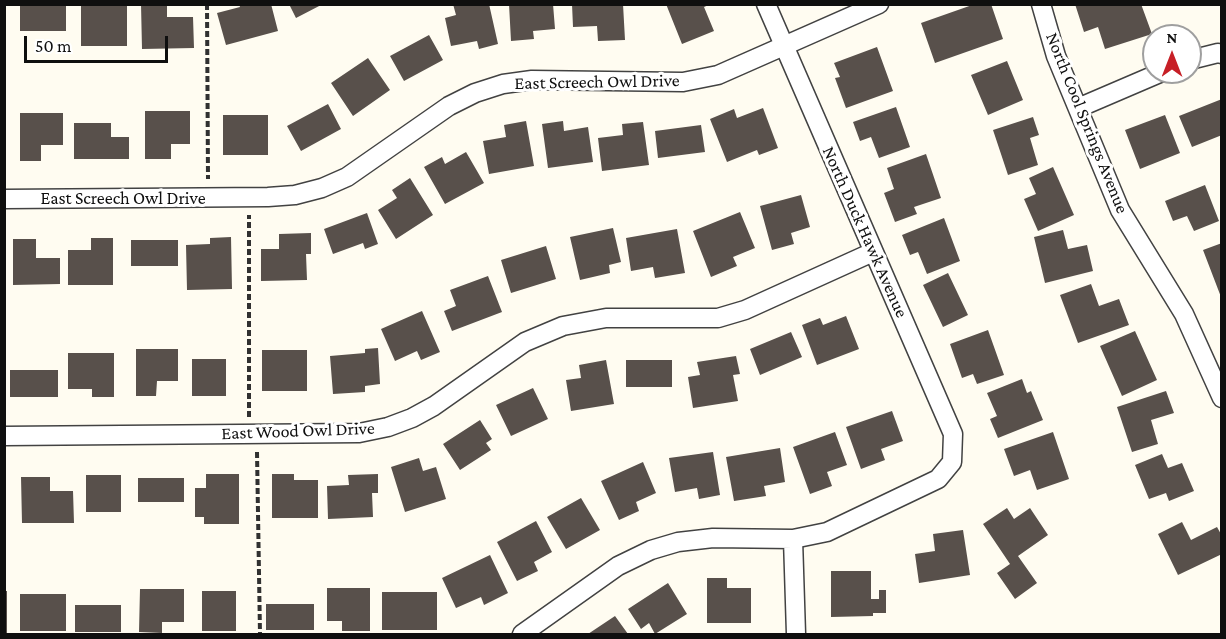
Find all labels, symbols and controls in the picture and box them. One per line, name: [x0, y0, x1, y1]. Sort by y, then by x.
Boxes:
scale bar: [27, 24, 171, 62]
north arrow: [1142, 24, 1202, 84]
street label: North Cool Springs Avenue: [1041, 29, 1133, 217]
text: N: [1167, 29, 1177, 46]
text: 50 m: [35, 36, 72, 56]
street label: East Screech Owl Drive: [514, 70, 680, 94]
street label: North Duck Hawk Avenue: [817, 143, 913, 321]
street label: East Screech Owl Drive: [40, 187, 206, 209]
street label: East Wood Owl Drive: [221, 418, 375, 444]

